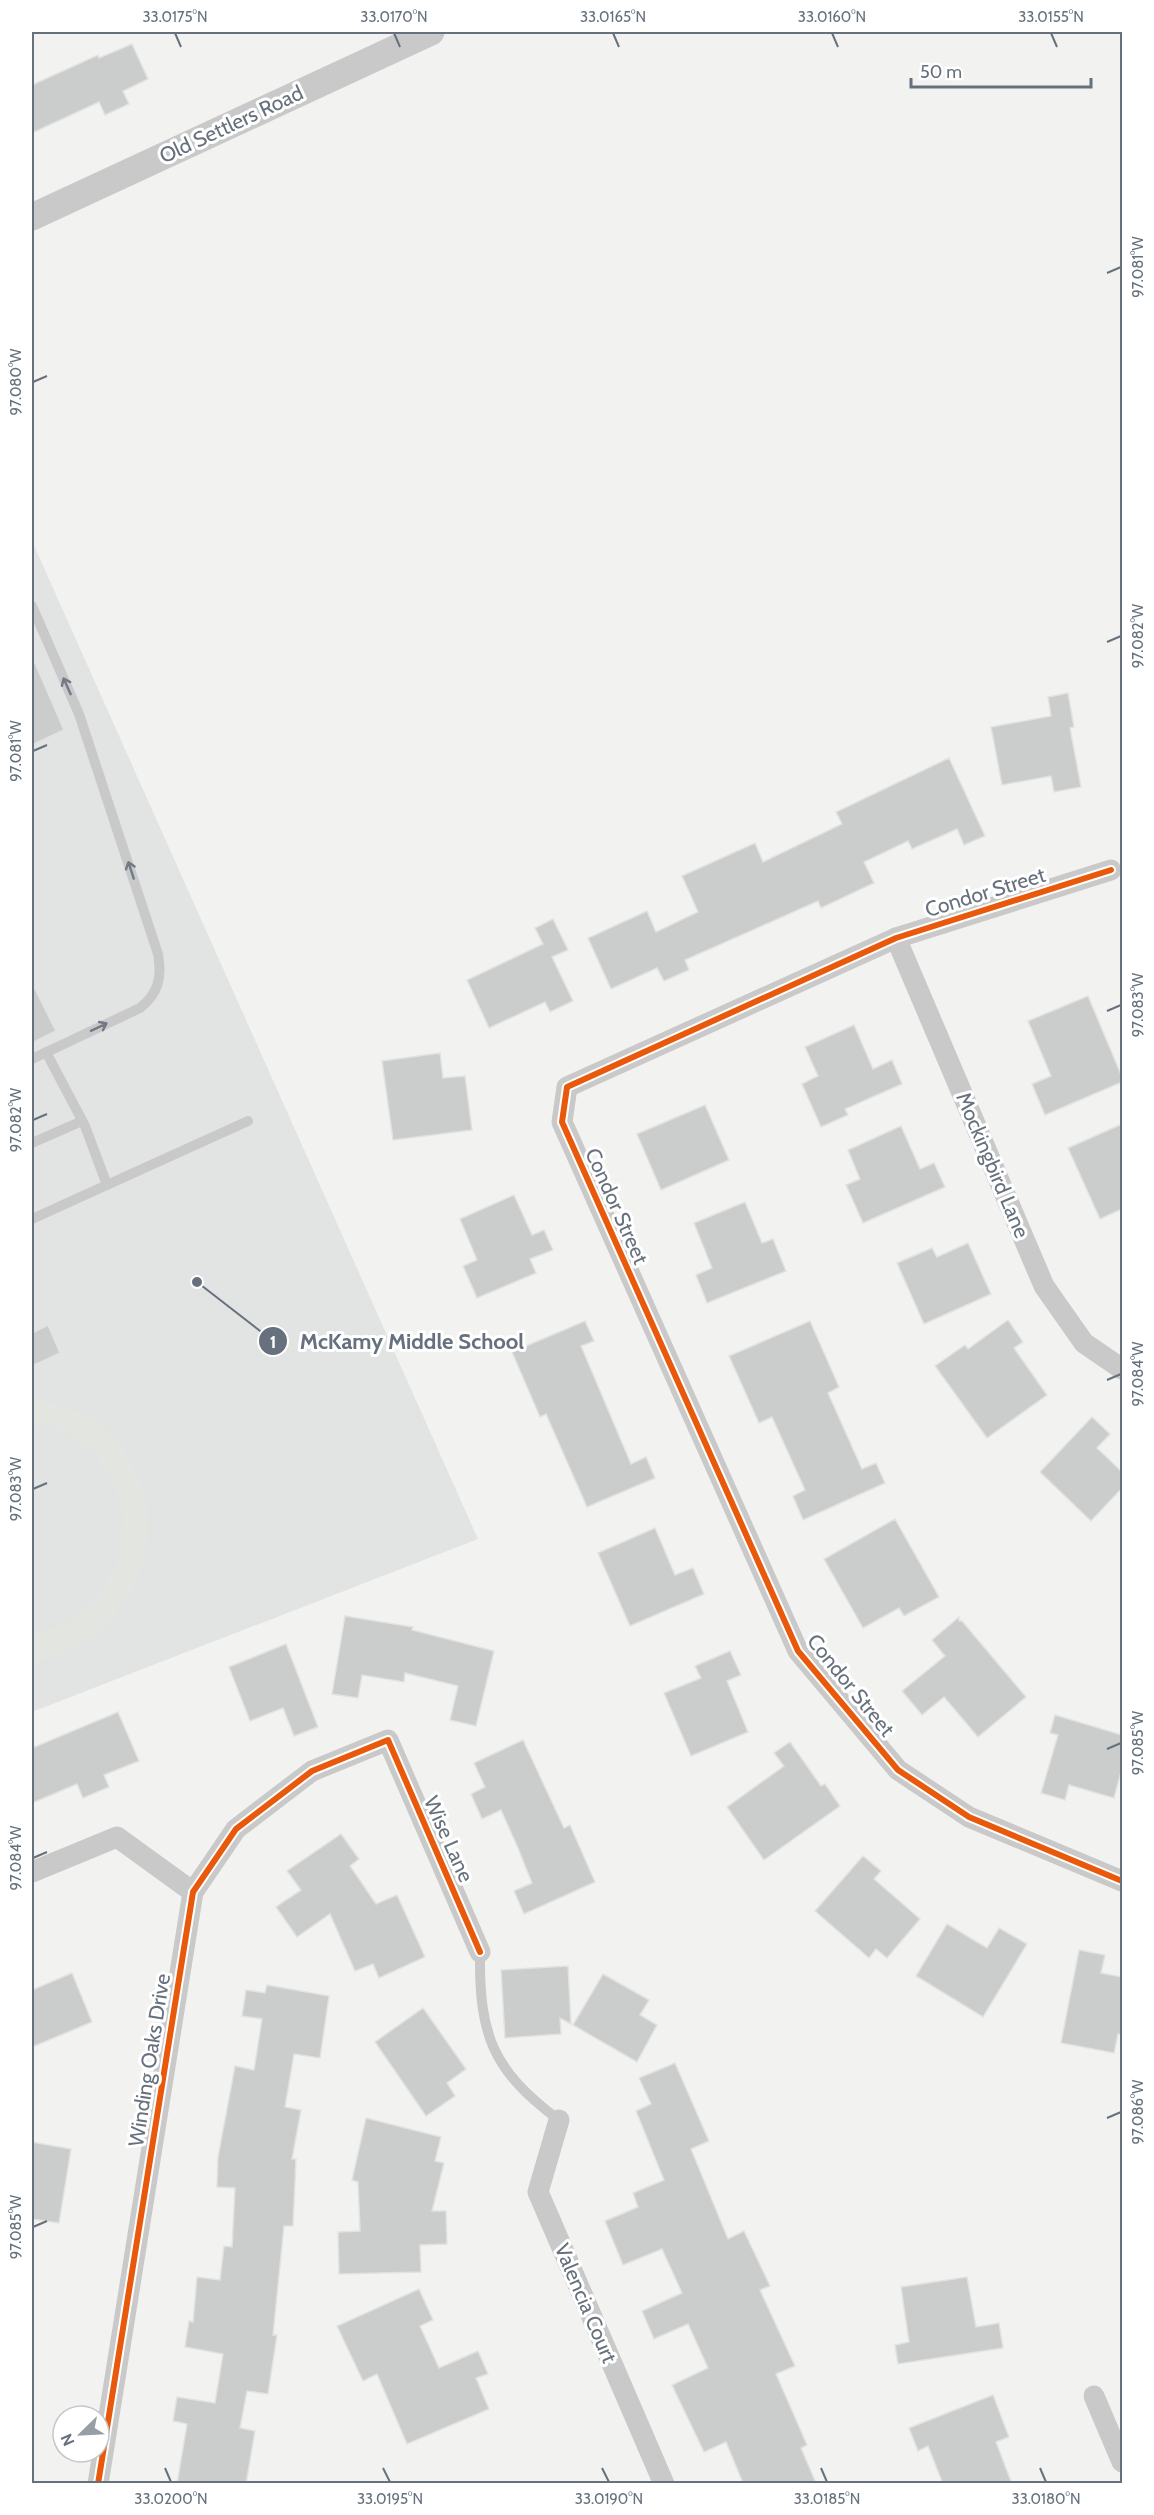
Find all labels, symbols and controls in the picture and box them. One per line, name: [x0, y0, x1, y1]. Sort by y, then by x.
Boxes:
text: 33.0175°N: [142, 8, 208, 26]
text: 33.0170°N: [360, 8, 428, 26]
text: 33.0165°N: [580, 8, 646, 26]
text: 33.0160°N: [798, 8, 866, 26]
text: 33.0155°N: [1018, 8, 1084, 26]
scale bar: [911, 51, 1091, 89]
text: 50 m: [920, 61, 962, 83]
street label: Old Settlers Road: [155, 80, 307, 168]
text: 97.081°W: [1129, 236, 1147, 298]
text: 97.080°W: [7, 348, 25, 415]
text: 97.082°W: [1129, 603, 1147, 668]
one-way arrow: [60, 677, 71, 695]
text: 97.081°W: [7, 720, 25, 782]
one-way arrow: [124, 861, 135, 880]
street label: Condor Street: [922, 862, 1048, 922]
text: 97.083°W: [1129, 972, 1147, 1037]
one-way arrow: [89, 1021, 107, 1032]
text: 97.082°W: [7, 1087, 25, 1152]
street label: Mockingbird Lane: [951, 1088, 1035, 1242]
street label: Condor Street: [580, 1144, 654, 1268]
callout: McKamy Middle School: [258, 1321, 536, 1361]
text: McKamy Middle School: [300, 1328, 524, 1355]
text: 1: [270, 1331, 276, 1353]
text: 97.084°W: [1129, 1341, 1147, 1406]
text: 97.083°W: [7, 1456, 25, 1521]
street label: Condor Street: [802, 1629, 900, 1741]
text: 97.085°W: [1129, 1710, 1147, 1775]
street label: Wise Lane: [419, 1792, 479, 1886]
text: 97.084°W: [7, 1825, 25, 1890]
street label: Winding Oaks Drive: [123, 1971, 175, 2148]
text: 97.086°W: [1129, 2079, 1147, 2144]
text: 97.085°W: [7, 2194, 25, 2259]
street label: Valencia Court: [550, 2240, 622, 2366]
north arrow: [51, 2404, 111, 2464]
text: N: [57, 2431, 79, 2449]
text: 33.0200°N: [134, 2490, 208, 2508]
text: 33.0195°N: [357, 2490, 423, 2508]
text: 33.0190°N: [575, 2490, 643, 2508]
text: 33.0185°N: [794, 2490, 860, 2508]
text: 33.0180°N: [1012, 2490, 1080, 2508]

